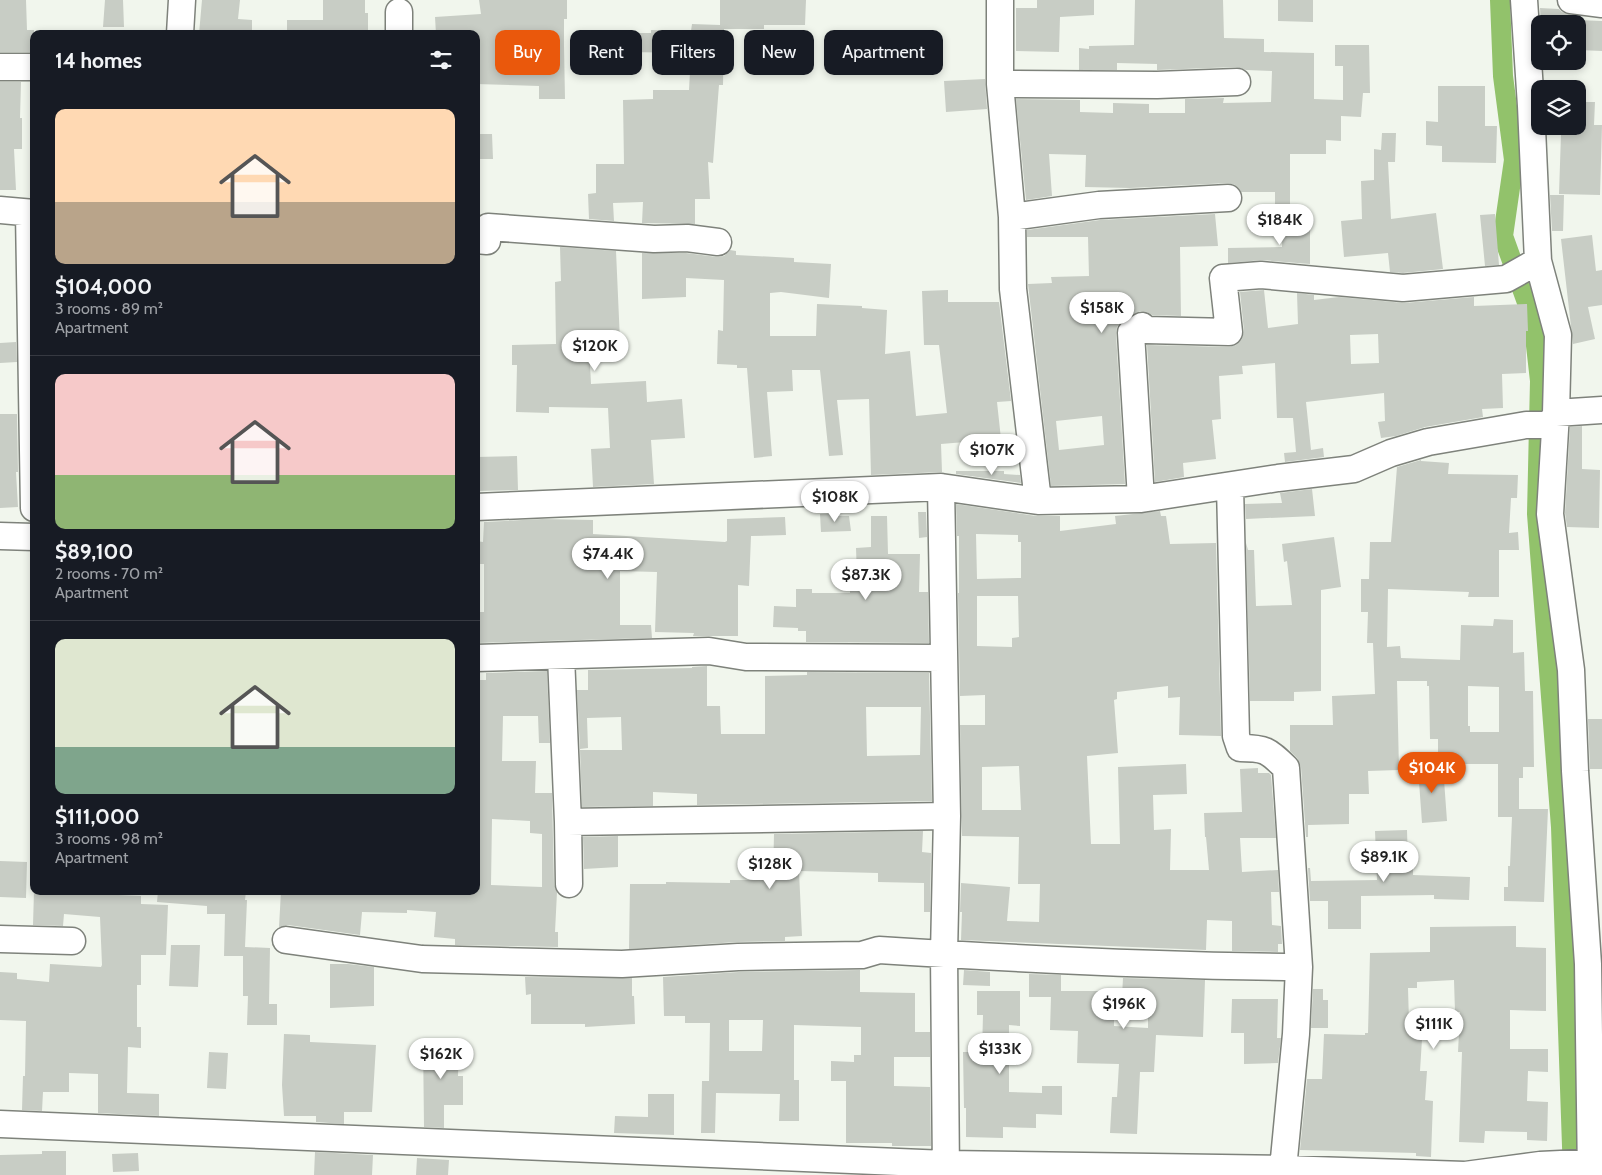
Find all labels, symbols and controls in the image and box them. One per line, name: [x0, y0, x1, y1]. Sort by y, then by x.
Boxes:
map controls: [1531, 15, 1586, 135]
button: locate: [1531, 15, 1586, 70]
chip: Buy: [495, 30, 560, 75]
chip: Rent: [570, 30, 642, 75]
chip: Filters: [652, 30, 734, 75]
chip: New: [744, 30, 814, 75]
chip: Apartment: [824, 30, 943, 75]
icon: filters: [427, 46, 455, 74]
text: 14 homes: [55, 48, 142, 73]
button: layers: [1531, 80, 1586, 135]
icon: home: [210, 141, 300, 231]
pin: $184K: [1245, 204, 1315, 246]
text: $184K: [1258, 210, 1302, 229]
text: $104,000: [55, 274, 152, 299]
pin: $158K: [1067, 292, 1137, 334]
text: $158K: [1080, 298, 1124, 317]
text: 3 rooms · 89 m²: [55, 299, 163, 318]
text: Apartment: [55, 318, 128, 337]
pin: $120K: [560, 330, 630, 372]
text: $120K: [573, 336, 617, 355]
icon: home: [210, 407, 300, 497]
pin: $107K: [957, 434, 1027, 476]
text: $107K: [970, 440, 1014, 459]
pin: $108K: [800, 480, 870, 523]
text: $108K: [812, 487, 858, 506]
pin: $74.4K: [567, 538, 649, 580]
text: $89,100: [55, 539, 133, 564]
text: $74.4K: [583, 544, 633, 563]
pin: $87.3K: [825, 558, 907, 601]
text: 2 rooms · 70 m²: [55, 564, 163, 583]
text: $87.3K: [842, 565, 890, 584]
text: Apartment: [55, 583, 128, 602]
icon: home: [210, 672, 300, 762]
pin: $104K: [1397, 752, 1467, 794]
text: $104K: [1409, 758, 1455, 777]
text: $111,000: [55, 804, 140, 829]
text: 3 rooms · 98 m²: [55, 829, 163, 848]
pin: $89.1K: [1343, 840, 1425, 883]
text: $89.1K: [1361, 847, 1407, 866]
text: Apartment: [55, 848, 128, 867]
pin: $128K: [735, 848, 805, 890]
text: $128K: [748, 854, 792, 873]
pin: $196K: [1089, 988, 1159, 1030]
text: $196K: [1102, 994, 1146, 1013]
pin: $111K: [1399, 1008, 1469, 1050]
text: $111K: [1415, 1014, 1453, 1033]
pin: $133K: [965, 1032, 1035, 1075]
pin: $162K: [406, 1038, 476, 1080]
text: $133K: [979, 1039, 1021, 1058]
text: $162K: [420, 1044, 462, 1063]

